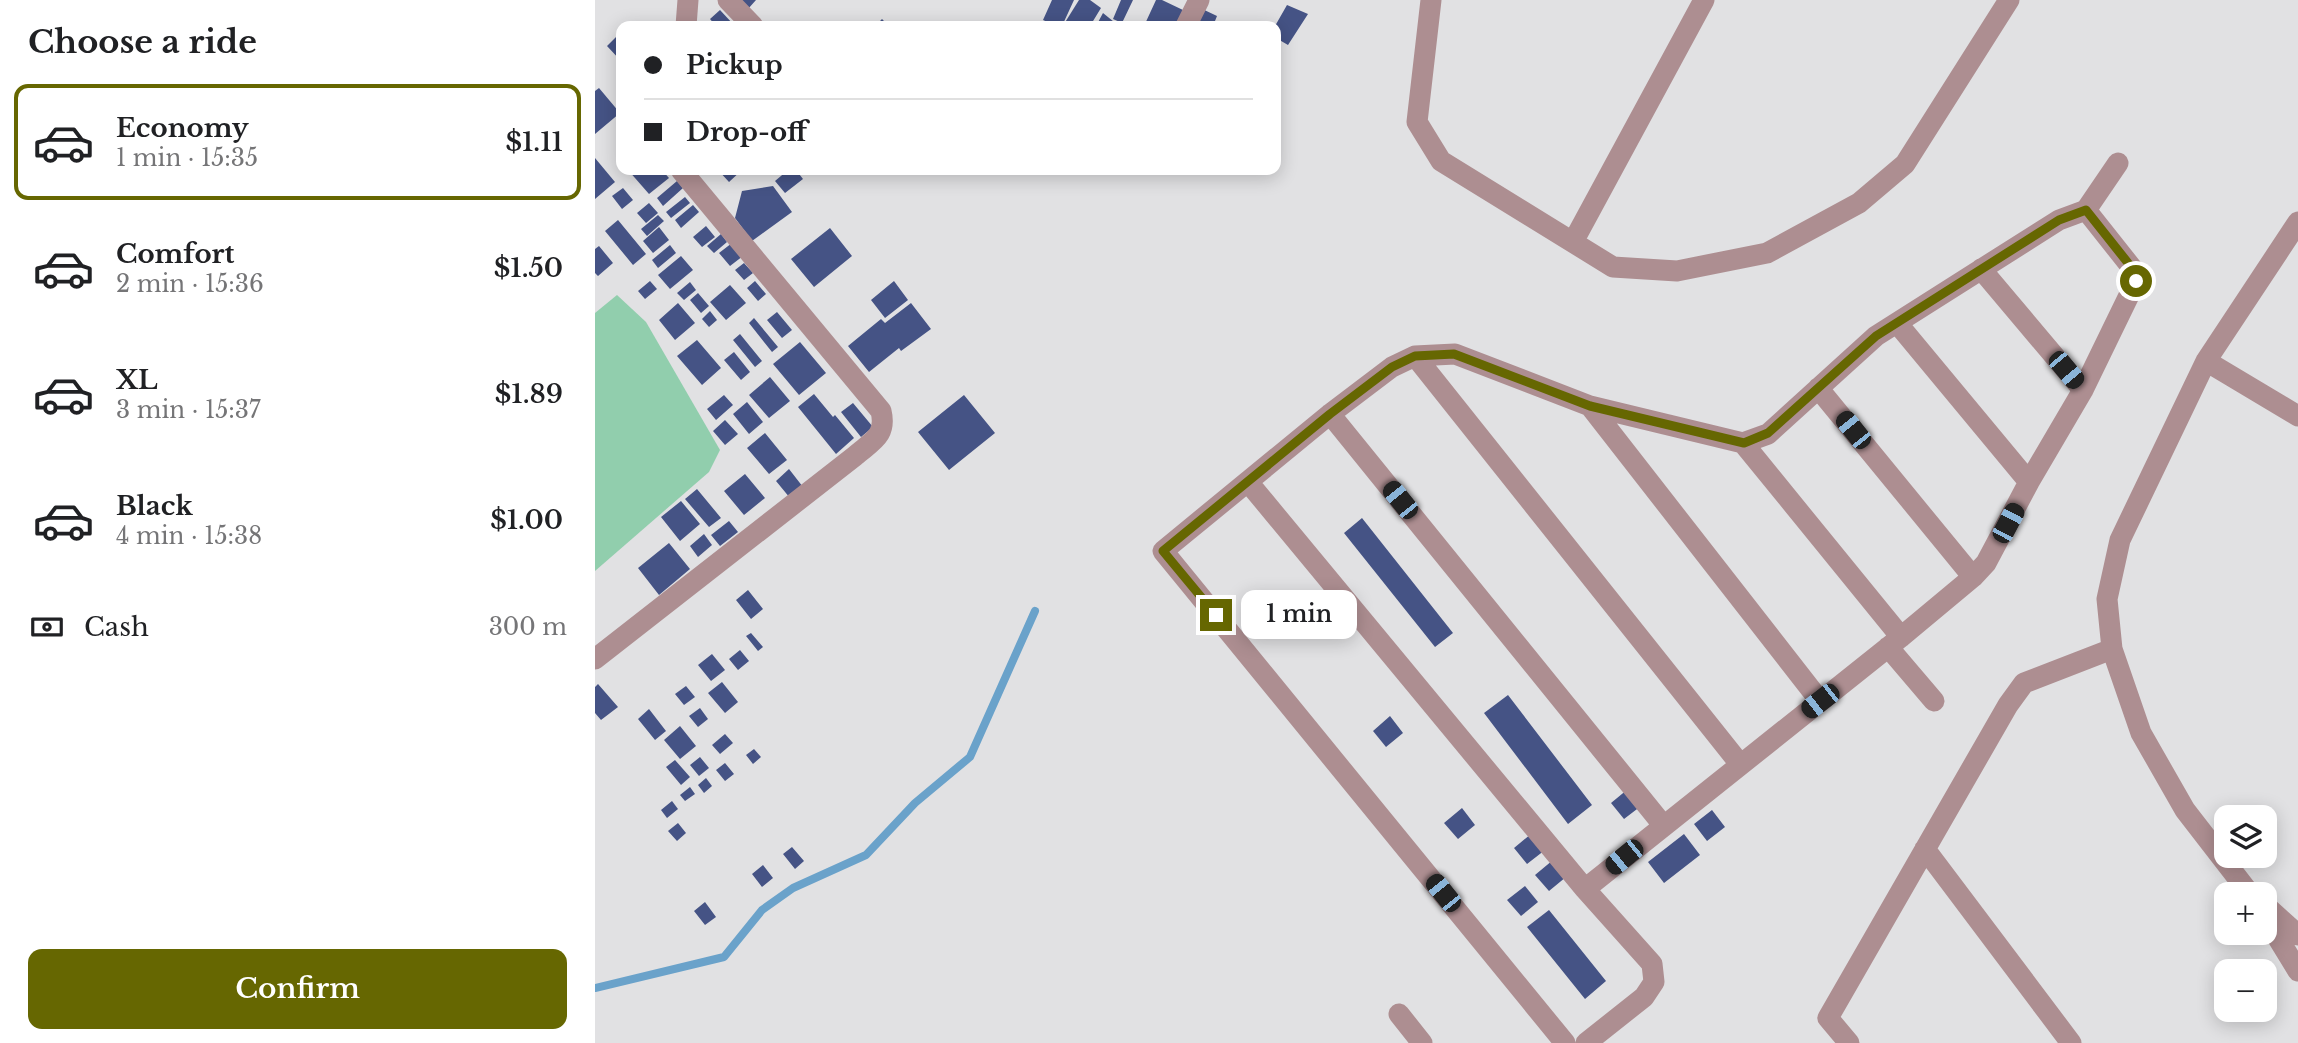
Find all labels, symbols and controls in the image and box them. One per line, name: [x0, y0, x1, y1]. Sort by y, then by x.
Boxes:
text: Choose a ride: [28, 22, 257, 62]
text: Pickup: [686, 49, 783, 81]
icon: car: [32, 111, 95, 174]
text: Economy: [116, 112, 249, 144]
text: Drop-off: [686, 116, 807, 148]
text: $1.11: [505, 126, 563, 158]
text: 1 min · 15:35: [116, 144, 258, 172]
icon: car: [32, 237, 95, 300]
text: Comfort: [116, 238, 234, 270]
text: $1.50: [494, 252, 563, 284]
route start: [2120, 265, 2152, 297]
text: 2 min · 15:36: [116, 270, 264, 298]
car: [2045, 347, 2088, 393]
icon: car: [32, 363, 95, 426]
text: XL: [116, 364, 158, 396]
text: $1.89: [495, 378, 563, 410]
text: 3 min · 15:37: [116, 396, 261, 424]
car: [1832, 407, 1875, 453]
car: [1379, 477, 1422, 523]
icon: car: [32, 489, 95, 552]
text: Black: [116, 490, 193, 522]
car: [1989, 500, 2028, 546]
text: $1.00: [490, 504, 563, 536]
text: 4 min · 15:38: [116, 522, 262, 550]
callout: 1 min: [1241, 590, 1356, 640]
route end: [1200, 599, 1232, 631]
text: 1 min: [1266, 600, 1332, 628]
icon: cash: [28, 608, 66, 646]
text: Cash: [84, 611, 149, 643]
text: 300 m: [489, 613, 567, 641]
car: [1797, 680, 1844, 722]
map controls: [2214, 805, 2277, 1022]
button: layers: [2214, 805, 2277, 868]
car: [1602, 836, 1647, 878]
car: [1422, 870, 1465, 916]
button: +: [2214, 882, 2277, 945]
button: Confirm: [28, 949, 567, 1029]
button: −: [2214, 959, 2277, 1022]

